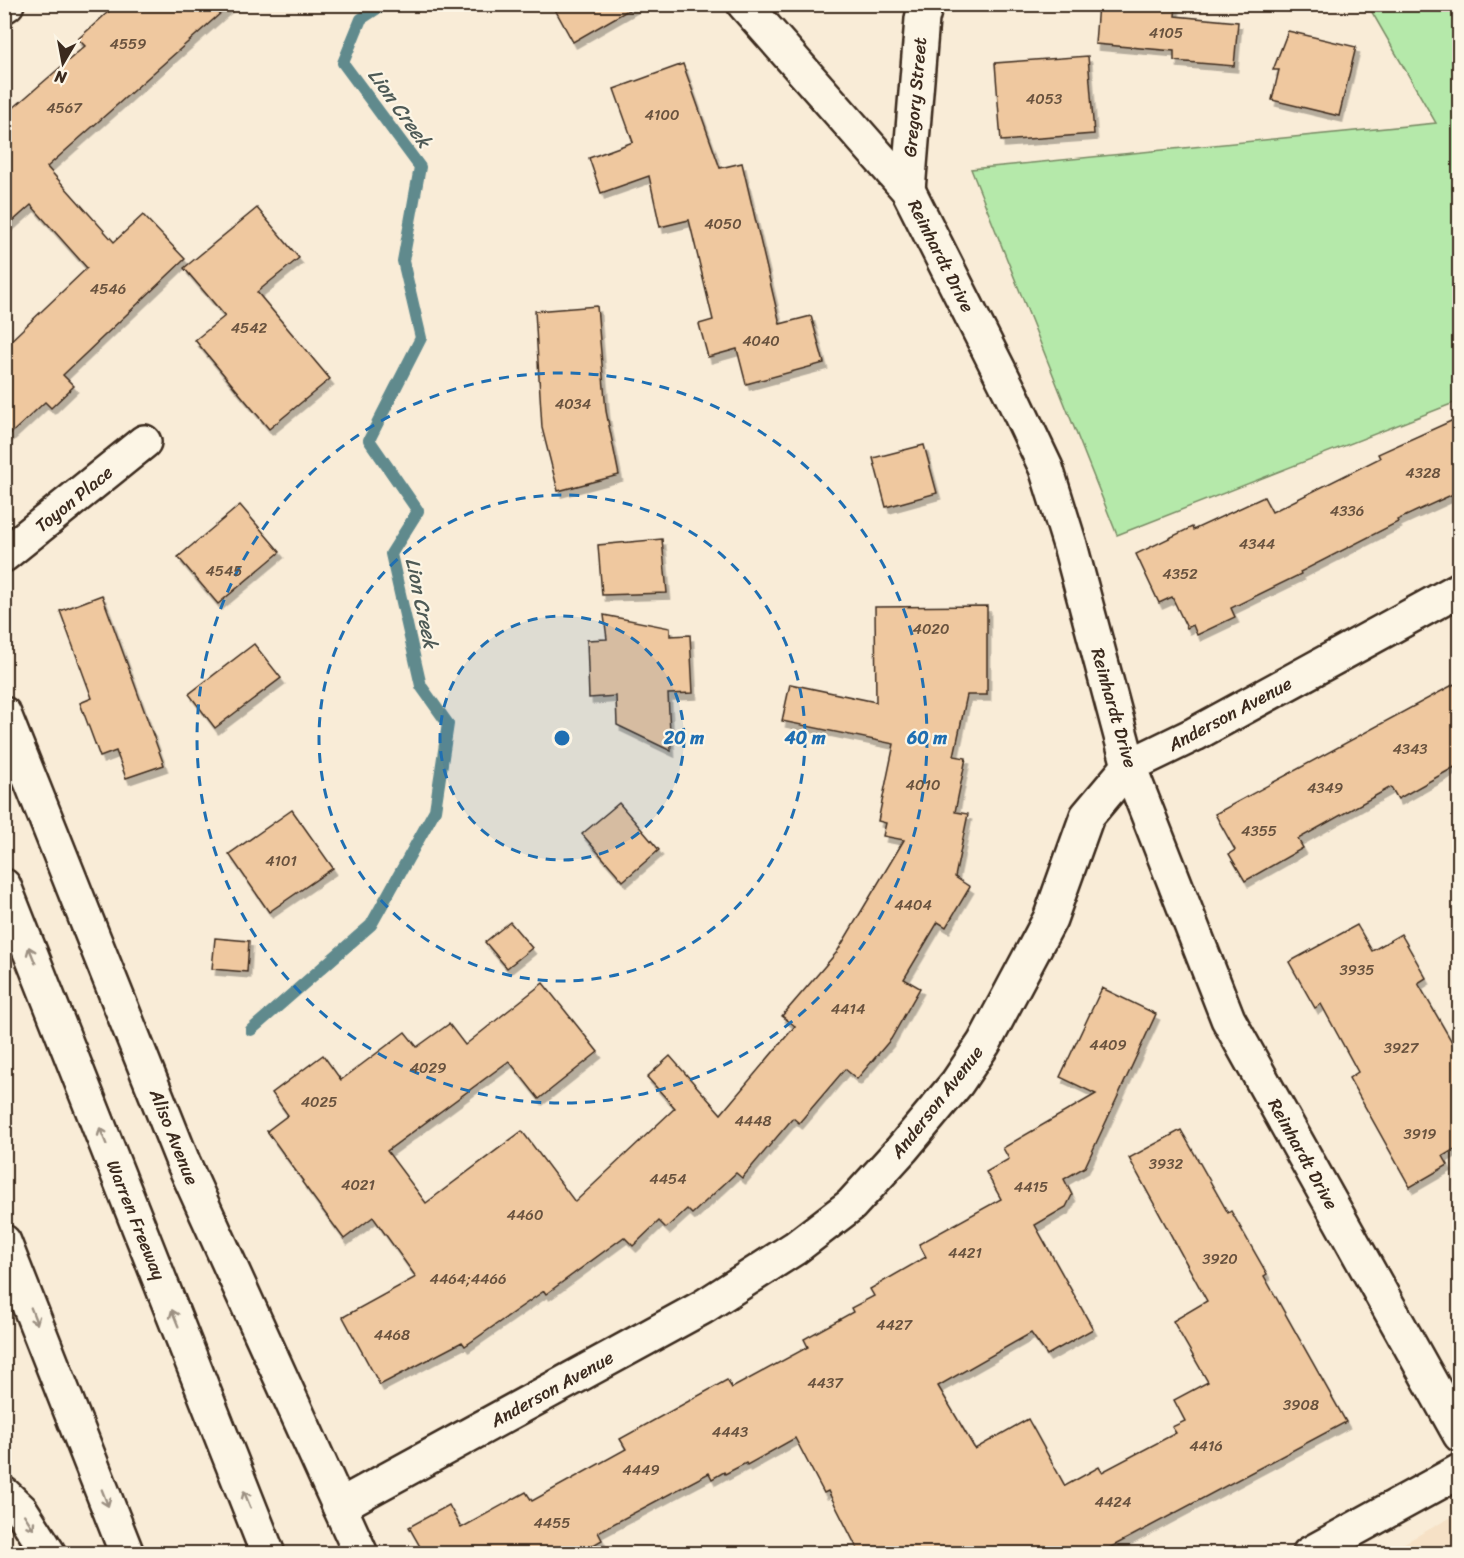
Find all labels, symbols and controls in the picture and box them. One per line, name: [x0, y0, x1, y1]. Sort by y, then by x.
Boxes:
house number: 4105: [1149, 20, 1183, 46]
house number: 4559: [110, 31, 146, 57]
north arrow: [33, 33, 93, 93]
street label: Gregory Street: [894, 36, 936, 158]
water label: Lion Creek: [358, 61, 442, 157]
text: N: [52, 62, 69, 93]
house number: 4053: [1026, 86, 1062, 112]
house number: 4567: [46, 95, 83, 121]
house number: 4100: [645, 102, 679, 128]
street label: Reinhardt Drive: [899, 194, 983, 318]
house number: 4050: [704, 211, 742, 237]
house number: 4546: [90, 276, 126, 302]
house number: 4542: [231, 315, 268, 341]
house number: 4040: [742, 328, 780, 354]
house number: 4034: [555, 391, 591, 417]
street label: Toyon Place: [28, 457, 120, 541]
house number: 4328: [1405, 460, 1441, 486]
house number: 4336: [1330, 498, 1364, 524]
house number: 4344: [1239, 531, 1275, 557]
water label: Lion Creek: [395, 554, 448, 653]
house number: 4545: [205, 558, 243, 584]
house number: 4352: [1162, 561, 1198, 587]
house number: 4020: [913, 616, 950, 642]
street label: Reinhardt Drive: [1082, 644, 1146, 772]
street label: Anderson Avenue: [1161, 668, 1298, 761]
text: 20 m: [663, 722, 704, 754]
text: 40 m: [783, 722, 826, 754]
text: 60 m: [906, 722, 947, 754]
centre of rings: [552, 728, 572, 748]
house number: 4343: [1392, 736, 1428, 762]
house number: 4010: [906, 772, 940, 798]
house number: 4349: [1307, 775, 1343, 801]
house number: 4355: [1241, 818, 1277, 844]
house number: 4101: [265, 848, 297, 874]
house number: 4404: [894, 892, 932, 918]
one-way arrow: [26, 946, 37, 965]
house number: 3935: [1340, 957, 1374, 983]
house number: 4414: [831, 996, 865, 1022]
house number: 4409: [1089, 1032, 1127, 1058]
house number: 3927: [1384, 1035, 1420, 1061]
street label: Anderson Avenue: [882, 1038, 992, 1167]
house number: 4029: [410, 1055, 446, 1081]
street label: Aliso Avenue: [140, 1083, 208, 1190]
house number: 4025: [301, 1089, 337, 1115]
street label: Reinhardt Drive: [1259, 1092, 1347, 1216]
house number: 4448: [734, 1108, 772, 1134]
house number: 3919: [1403, 1121, 1437, 1147]
one-way arrow: [97, 1128, 108, 1146]
house number: 3932: [1149, 1151, 1184, 1177]
street label: Warren Freeway: [97, 1155, 175, 1286]
house number: 4454: [649, 1166, 687, 1192]
house number: 4021: [341, 1172, 375, 1198]
house number: 4415: [1014, 1174, 1048, 1200]
house number: 4460: [507, 1202, 543, 1228]
house number: 4421: [948, 1240, 982, 1266]
house number: 3920: [1202, 1246, 1238, 1272]
house number: 4464;4466: [430, 1266, 506, 1292]
one-way arrow: [29, 1306, 40, 1325]
one-way arrow: [169, 1309, 180, 1327]
house number: 4427: [876, 1312, 913, 1338]
house number: 4468: [374, 1322, 410, 1348]
street label: Anderson Avenue: [484, 1342, 620, 1437]
house number: 4437: [807, 1370, 844, 1396]
house number: 3908: [1283, 1392, 1319, 1418]
house number: 4443: [712, 1419, 748, 1445]
house number: 4416: [1189, 1433, 1223, 1459]
house number: 4449: [622, 1457, 660, 1483]
one-way arrow: [100, 1488, 111, 1506]
house number: 4424: [1095, 1489, 1131, 1515]
one-way arrow: [241, 1490, 252, 1509]
house number: 4455: [533, 1510, 571, 1536]
one-way arrow: [23, 1513, 35, 1530]

